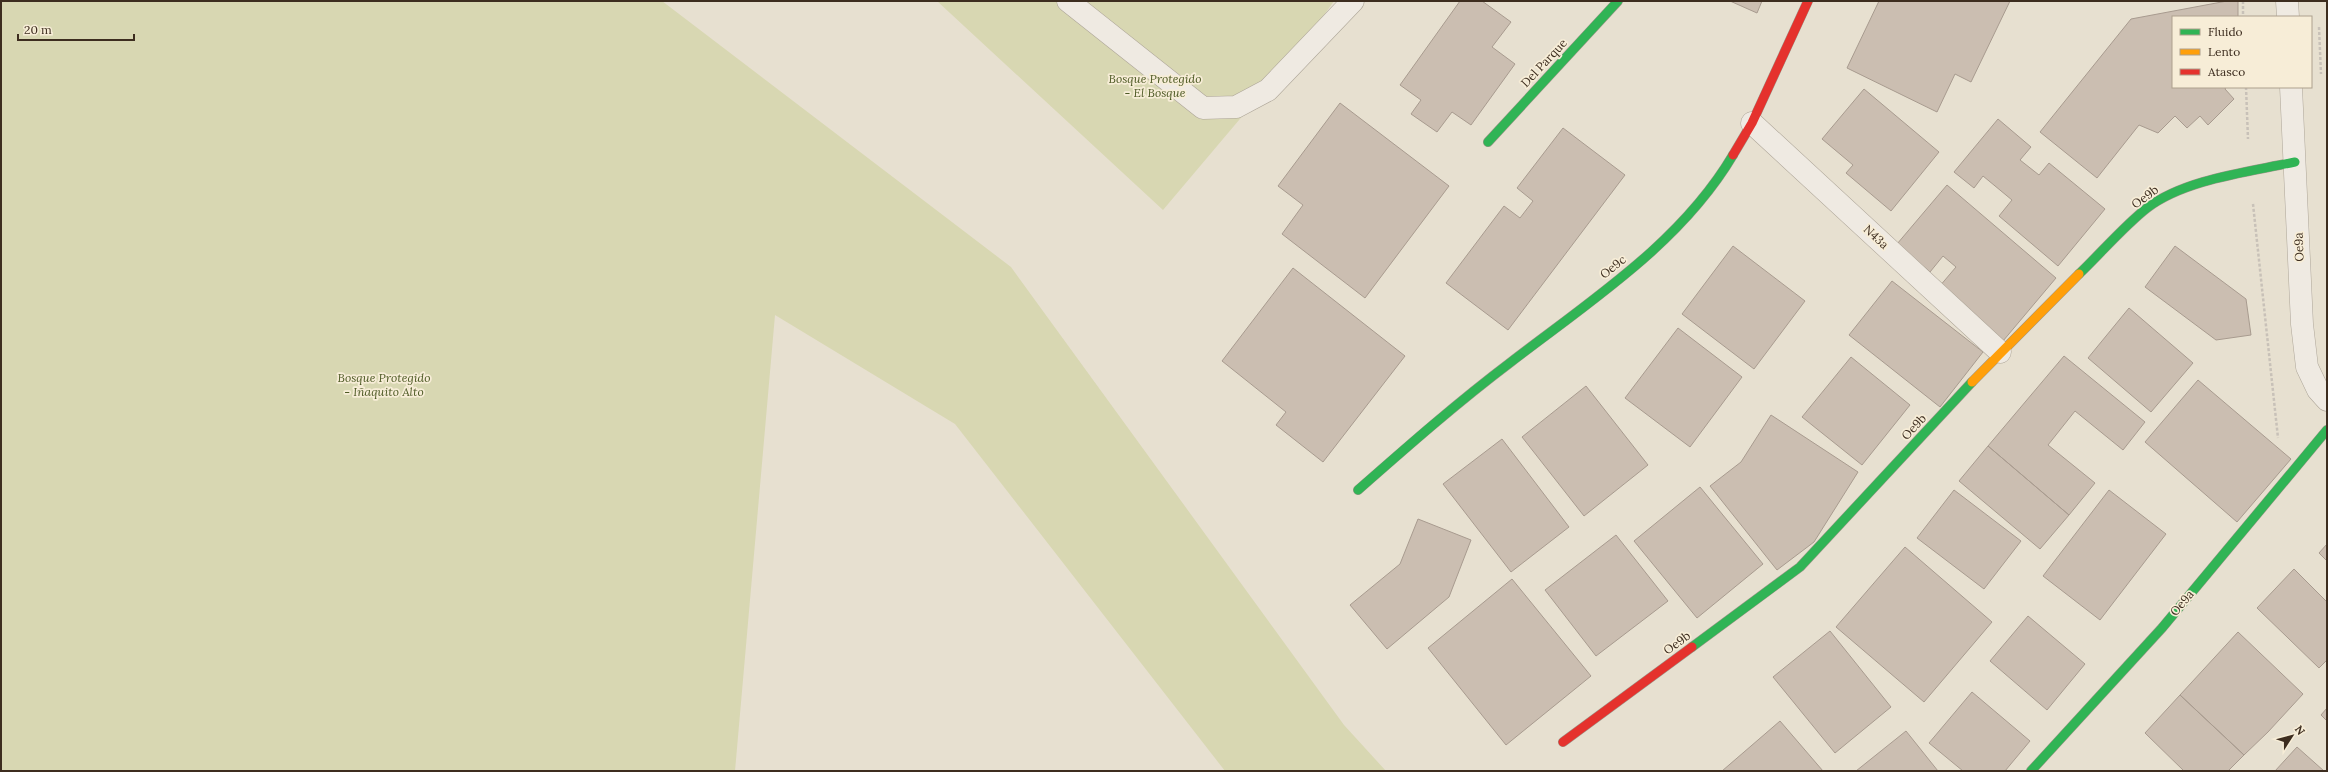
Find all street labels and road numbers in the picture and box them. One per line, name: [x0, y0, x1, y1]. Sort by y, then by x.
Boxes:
street label: Del Parque: [1517, 35, 1570, 90]
street label: Oe9b: [2128, 182, 2161, 211]
street label: N43a: [1861, 221, 1892, 252]
street label: Oe9a: [2290, 232, 2307, 262]
street label: Oe9c: [1597, 252, 1629, 282]
street label: Oe9b: [1898, 411, 1929, 443]
street label: Oe9a: [2167, 587, 2197, 619]
street label: Oe9b: [1660, 628, 1693, 657]

